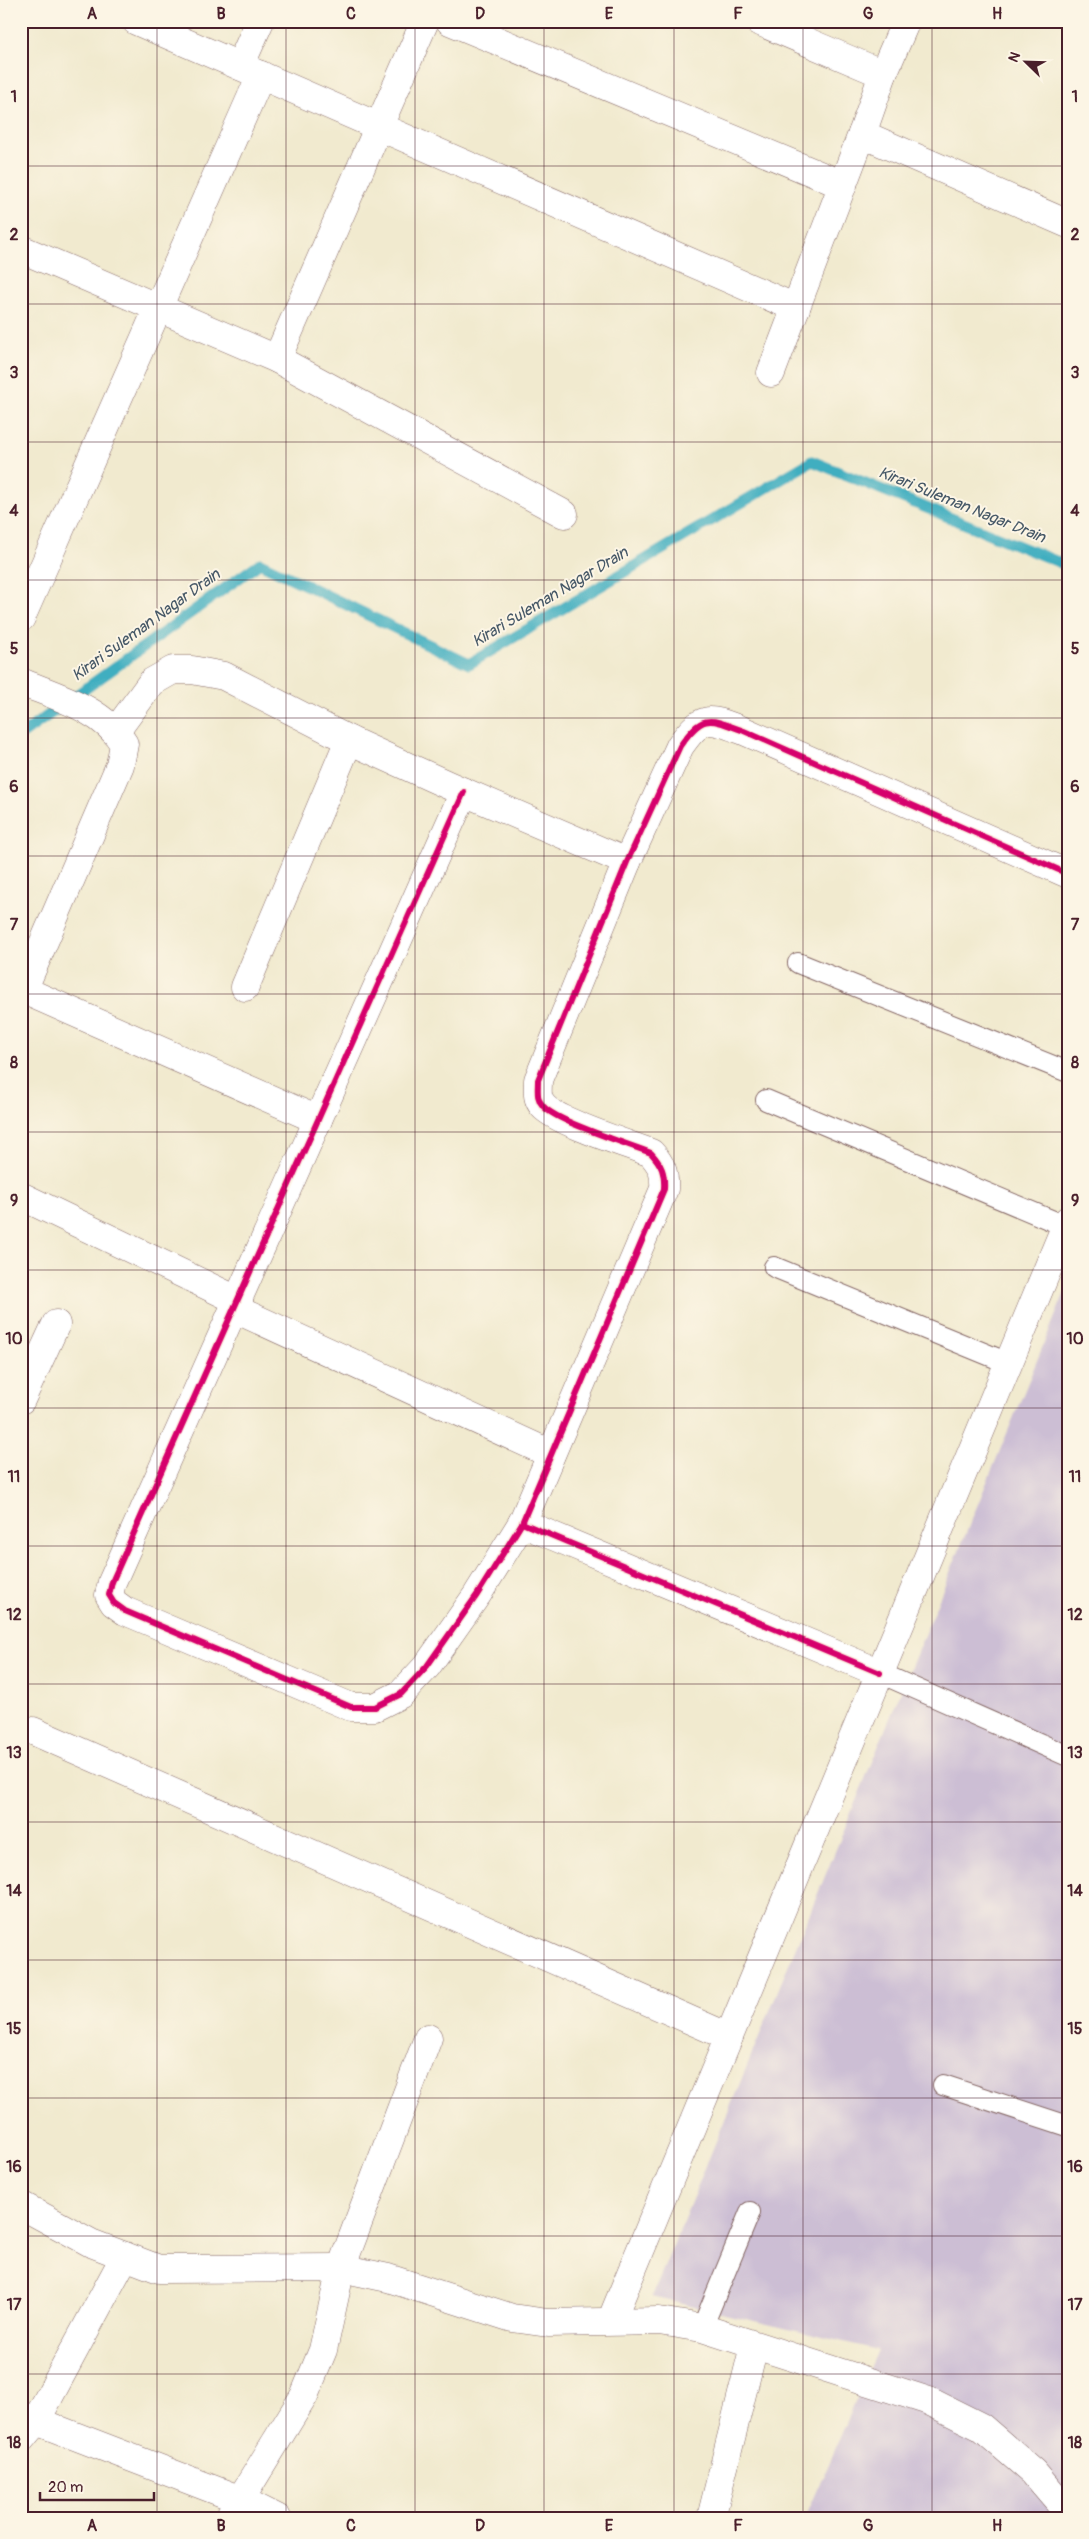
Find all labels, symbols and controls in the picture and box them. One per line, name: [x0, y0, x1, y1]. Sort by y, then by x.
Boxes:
text: A: [87, 4, 98, 24]
text: B: [216, 4, 226, 24]
text: C: [346, 4, 356, 24]
text: D: [475, 4, 485, 24]
text: E: [605, 4, 614, 24]
text: F: [733, 4, 743, 24]
text: G: [863, 4, 874, 24]
text: H: [992, 4, 1002, 24]
north arrow: [1002, 38, 1052, 88]
text: N: [1005, 49, 1024, 65]
text: 1: [11, 87, 17, 107]
text: 1: [1072, 87, 1078, 107]
text: 2: [10, 225, 19, 245]
text: 2: [1071, 225, 1080, 245]
text: 3: [10, 363, 19, 383]
text: 3: [1071, 363, 1080, 383]
water label: Kirari Suleman Nagar Drain: [876, 462, 1049, 548]
text: 4: [9, 501, 19, 521]
text: 4: [1070, 501, 1080, 521]
water label: Kirari Suleman Nagar Drain: [468, 542, 632, 651]
water label: Kirari Suleman Nagar Drain: [68, 564, 225, 685]
text: 5: [10, 639, 19, 659]
text: 5: [1071, 639, 1080, 659]
text: 6: [9, 777, 19, 797]
text: 6: [1070, 777, 1080, 797]
text: 7: [10, 915, 19, 935]
text: 7: [1071, 915, 1080, 935]
text: 8: [10, 1053, 18, 1073]
text: 8: [1071, 1053, 1079, 1073]
text: 9: [10, 1191, 18, 1211]
text: 9: [1071, 1191, 1079, 1211]
text: 10: [5, 1329, 23, 1349]
text: 10: [1066, 1329, 1084, 1349]
text: 11: [8, 1467, 20, 1487]
text: 11: [1069, 1467, 1081, 1487]
text: 12: [6, 1605, 22, 1625]
text: 12: [1067, 1605, 1083, 1625]
text: 13: [6, 1743, 22, 1763]
text: 13: [1067, 1743, 1083, 1763]
text: 14: [6, 1881, 22, 1901]
text: 14: [1067, 1881, 1083, 1901]
text: 15: [7, 2019, 22, 2039]
text: 15: [1068, 2019, 1083, 2039]
text: 16: [6, 2157, 22, 2177]
text: 16: [1067, 2157, 1083, 2177]
text: 17: [7, 2295, 22, 2315]
text: 17: [1068, 2295, 1083, 2315]
text: 18: [7, 2433, 21, 2453]
text: 18: [1068, 2433, 1082, 2453]
scale bar: [40, 2469, 154, 2501]
text: 20 m: [48, 2478, 83, 2497]
text: A: [87, 2516, 98, 2536]
text: B: [216, 2516, 226, 2536]
text: C: [346, 2516, 356, 2536]
text: D: [475, 2516, 485, 2536]
text: E: [605, 2516, 614, 2536]
text: F: [733, 2516, 743, 2536]
text: G: [863, 2516, 874, 2536]
text: H: [992, 2516, 1002, 2536]

